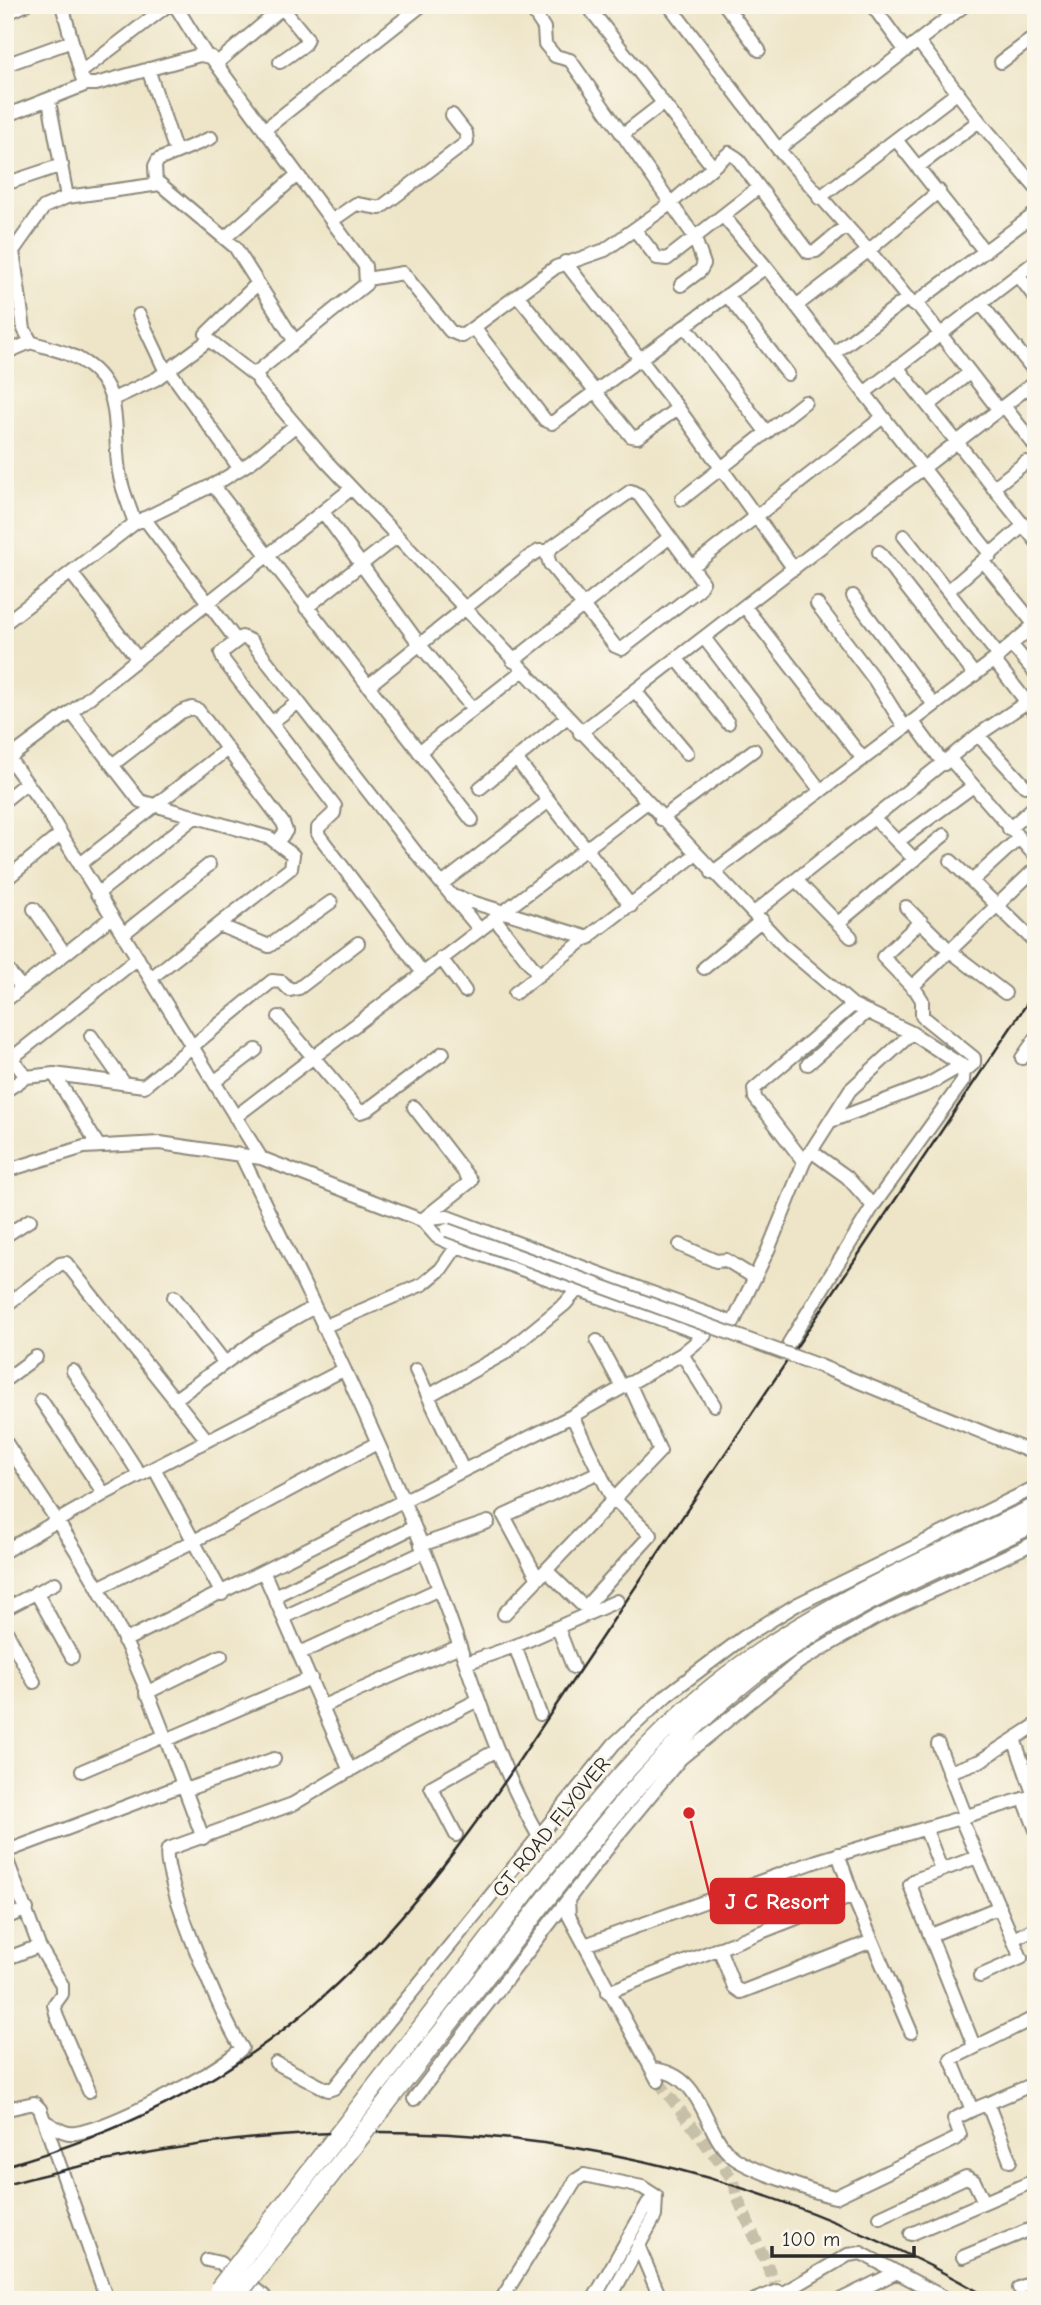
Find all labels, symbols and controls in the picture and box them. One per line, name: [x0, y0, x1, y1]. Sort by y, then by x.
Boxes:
street label: GT ROAD FLYOVER: [487, 1752, 615, 1902]
callout: J C Resort: [711, 1879, 844, 1923]
text: J C Resort: [725, 1888, 830, 1915]
scale bar: [772, 2214, 913, 2258]
text: 100 m: [782, 2227, 840, 2251]

